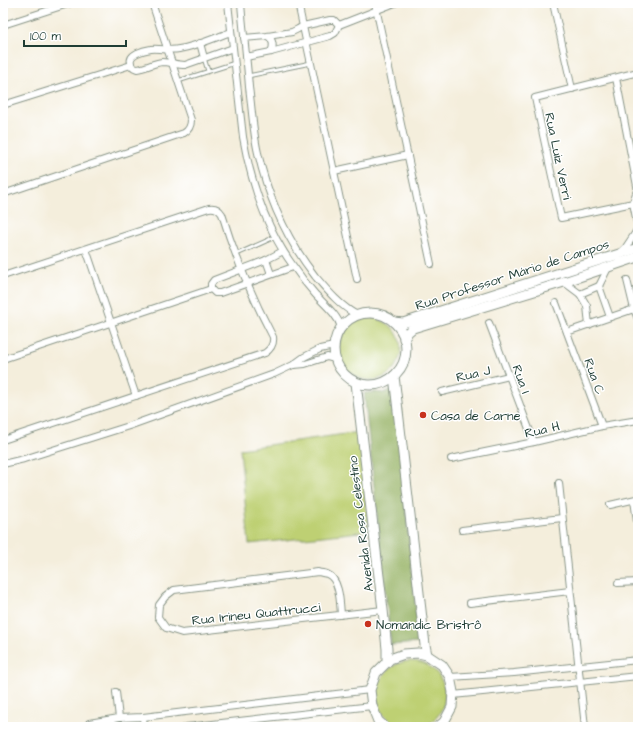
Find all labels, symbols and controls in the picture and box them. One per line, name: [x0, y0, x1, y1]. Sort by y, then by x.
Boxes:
scale bar: [24, 22, 126, 48]
text: 100 m: [30, 28, 61, 45]
street label: Rua Luiz Verri: [540, 111, 576, 201]
street label: Rua Professor Mário de Campos: [413, 235, 612, 315]
street label: Rua C: [579, 356, 609, 397]
street label: Rua J: [454, 361, 492, 387]
street label: Rua I: [508, 362, 535, 396]
place label: Casa de Carne: [431, 407, 521, 425]
marker: Casa de Carne: [418, 410, 428, 420]
street label: Rua H: [523, 417, 562, 443]
street label: Avenida Rosa Celestino: [344, 454, 378, 593]
street label: Rua Irineu Quattrucci: [191, 598, 321, 630]
place label: Nomandic Bristrô: [376, 616, 482, 634]
marker: Nomandic Bristrô: [363, 619, 373, 629]

